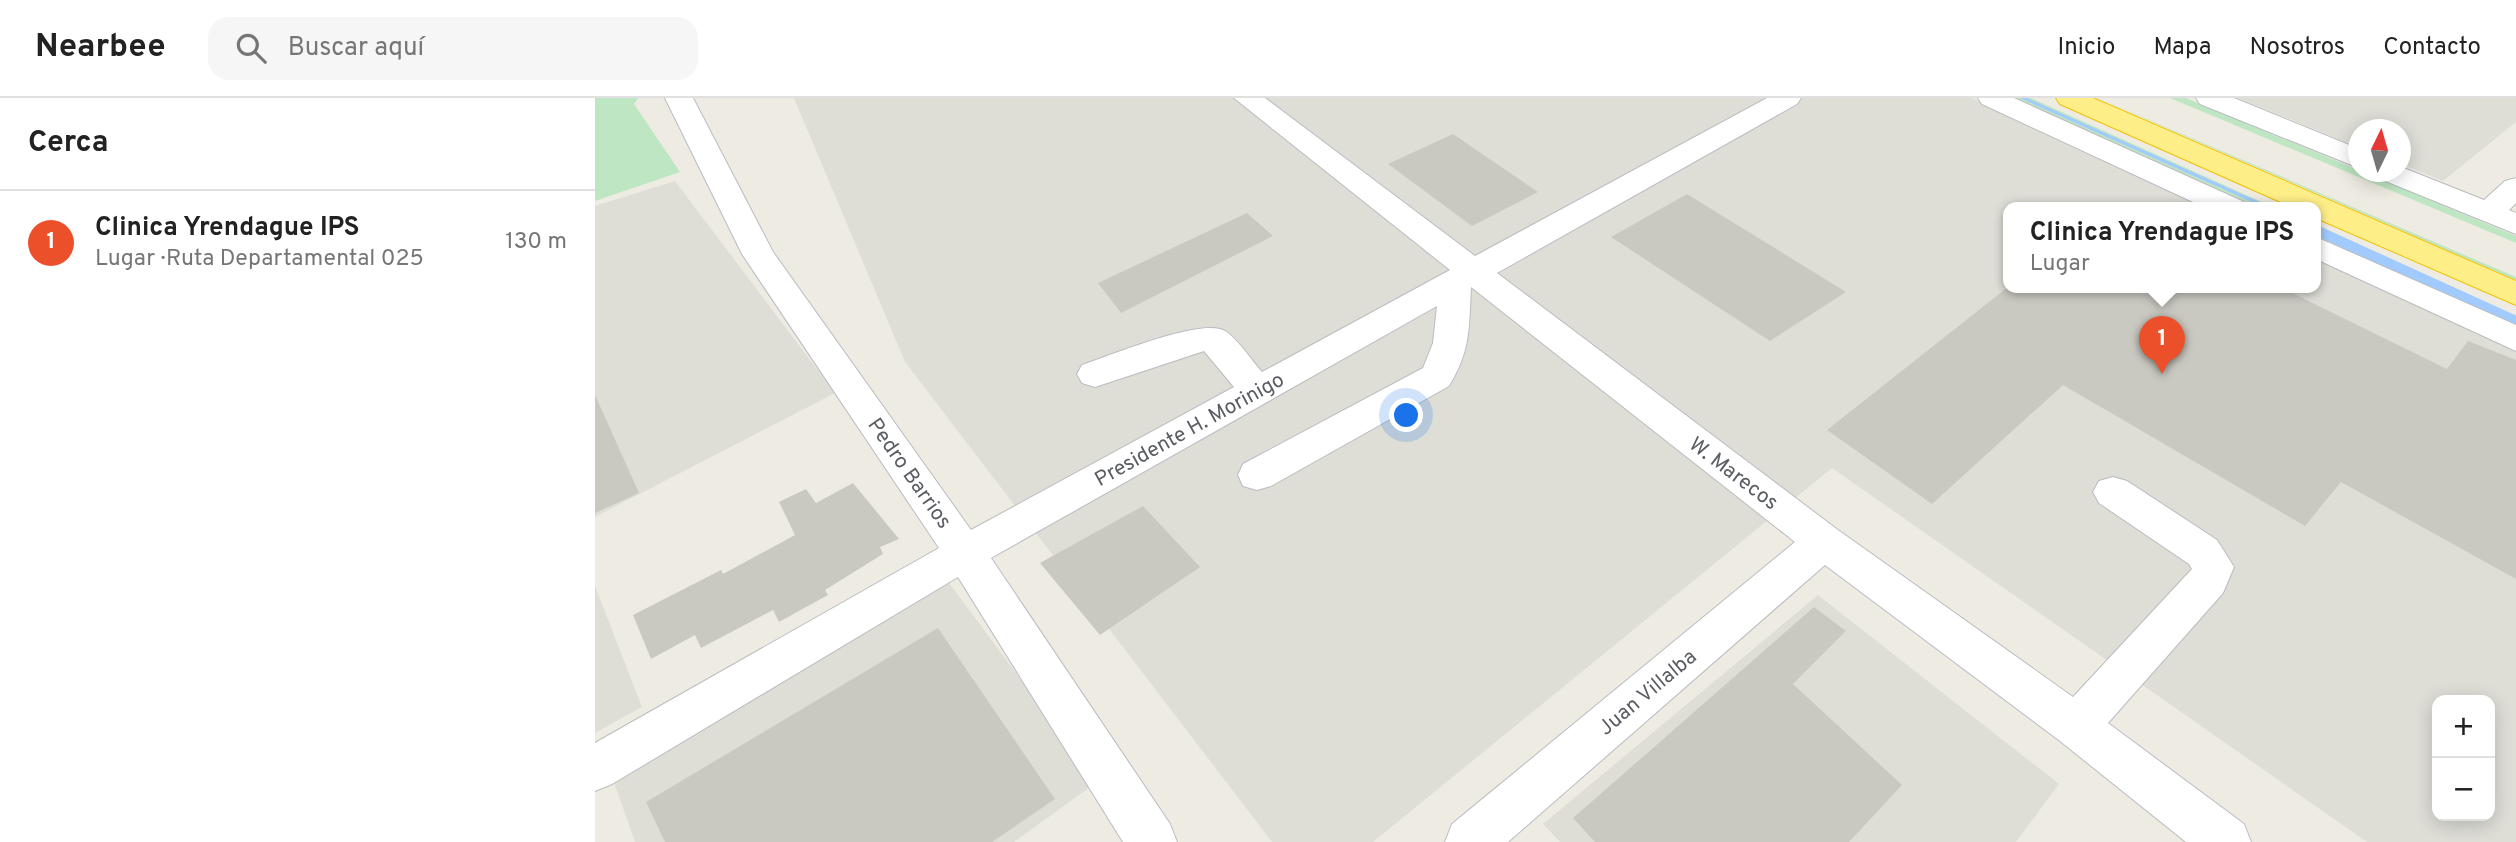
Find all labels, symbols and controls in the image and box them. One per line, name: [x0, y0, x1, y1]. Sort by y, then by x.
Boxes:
search box: [208, 17, 698, 80]
text: Nearbee: [35, 27, 166, 69]
icon: search: [232, 29, 270, 67]
text: Buscar aquí: [288, 32, 424, 65]
text: Inicio: [2058, 33, 2115, 63]
text: Mapa: [2153, 33, 2212, 63]
text: Nosotros: [2250, 33, 2345, 63]
text: Contacto: [2383, 33, 2481, 63]
north arrow: [2348, 119, 2411, 182]
text: Cerca: [28, 125, 108, 162]
popup: [2003, 202, 2321, 293]
text: Clinica Yrendague IPS: [95, 212, 360, 245]
text: Clinica Yrendague IPS: [2030, 217, 2294, 250]
text: 1: [46, 228, 56, 257]
text: 130 m: [505, 228, 567, 257]
text: Lugar · Ruta Departamental 025: [95, 245, 424, 274]
text: Lugar: [2030, 250, 2090, 279]
pin: 1: [2139, 316, 2185, 374]
street label: Presidente H. Morinigo: [1090, 367, 1289, 494]
your location: [1389, 398, 1423, 432]
street label: Pedro Barrios: [861, 413, 957, 535]
street label: W. Marecos: [1683, 432, 1783, 517]
street label: Juan Villalba: [1593, 644, 1703, 742]
map controls: [2432, 695, 2495, 821]
button: +: [2432, 695, 2495, 758]
button: −: [2432, 758, 2495, 821]

